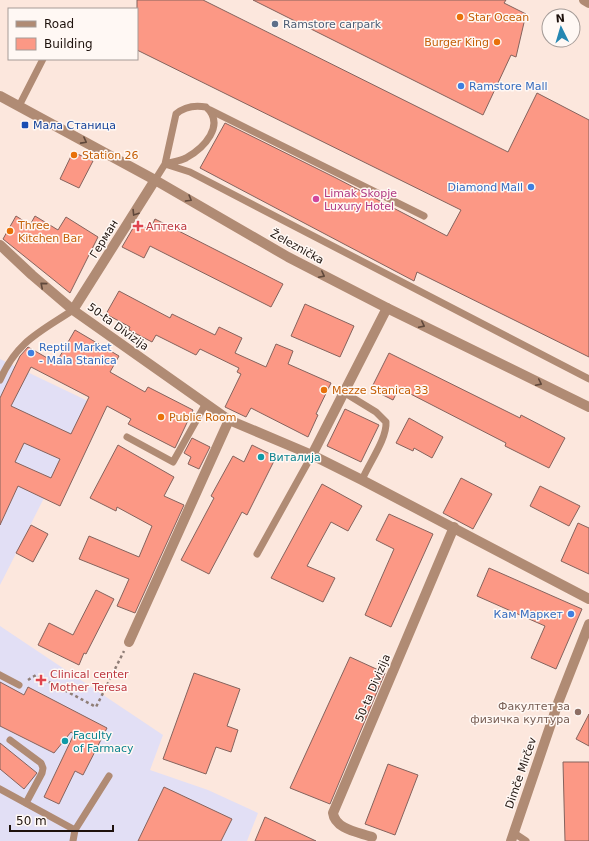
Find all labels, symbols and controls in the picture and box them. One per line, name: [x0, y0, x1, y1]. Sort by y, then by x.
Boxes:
legend: [8, 8, 138, 60]
north arrow: [541, 8, 581, 48]
place label: Star Ocean: [468, 11, 529, 24]
marker: Star Ocean: [455, 12, 465, 22]
text: N: [555, 12, 565, 25]
text: Road: [44, 17, 74, 31]
place label: Ramstore carpark: [283, 18, 382, 31]
marker: Ramstore carpark: [270, 19, 280, 29]
place label: Burger King: [424, 36, 489, 49]
text: Building: [44, 37, 93, 51]
marker: Burger King: [492, 37, 502, 47]
place label: Ramstore Mall: [469, 80, 548, 93]
marker: Ramstore Mall: [456, 81, 466, 91]
place label: Мала Станица: [33, 119, 116, 132]
marker: Мала Станица: [20, 120, 30, 130]
one-way arrow: [79, 136, 87, 144]
place label: Station 26: [82, 149, 139, 162]
marker: Station 26: [69, 150, 79, 160]
place label: Diamond Mall: [447, 181, 523, 194]
marker: Diamond Mall: [526, 182, 536, 192]
place label: Limak Skopje Luxury Hotel: [324, 187, 397, 213]
marker: Limak Skopje Luxury Hotel: [311, 194, 321, 204]
one-way arrow: [185, 195, 192, 202]
one-way arrow: [132, 209, 140, 216]
street label: Герман: [87, 217, 121, 261]
place label: Three Kitchen Bar: [17, 219, 82, 245]
place label: Аптека: [146, 220, 187, 233]
marker: Аптека: [133, 221, 143, 231]
marker: Three Kitchen Bar: [5, 226, 15, 236]
street label: Železnička: [268, 227, 326, 267]
one-way arrow: [318, 270, 326, 277]
one-way arrow: [41, 282, 48, 289]
street label: 50-ta Divizija: [85, 301, 151, 353]
one-way arrow: [418, 320, 426, 328]
place label: Reptil Market - Mala Stanica: [39, 341, 117, 367]
marker: Reptil Market - Mala Stanica: [26, 348, 36, 358]
one-way arrow: [535, 378, 542, 386]
place label: Mezze Stanica 33: [332, 384, 428, 397]
marker: Mezze Stanica 33: [319, 385, 329, 395]
place label: Public Room: [169, 411, 236, 424]
marker: Public Room: [156, 412, 166, 422]
place label: Виталија: [269, 451, 321, 464]
marker: Виталија: [256, 452, 266, 462]
place label: Кам Маркет: [494, 608, 564, 621]
marker: Кам Маркет: [566, 609, 576, 619]
street label: 50-ta Divizija: [353, 652, 393, 724]
place label: Clinical center Mother Teresa: [50, 668, 129, 694]
marker: Clinical center Mother Teresa: [35, 674, 47, 686]
place label: Факултет за физичка култура: [470, 700, 570, 726]
marker: Факултет за физичка култура: [573, 707, 583, 717]
place label: Faculty of Farmacy: [73, 729, 134, 755]
street label: Dimče Mirčev: [503, 735, 539, 810]
marker: Faculty of Farmacy: [60, 736, 70, 746]
scale bar: [10, 807, 113, 833]
text: 50 m: [16, 814, 47, 828]

